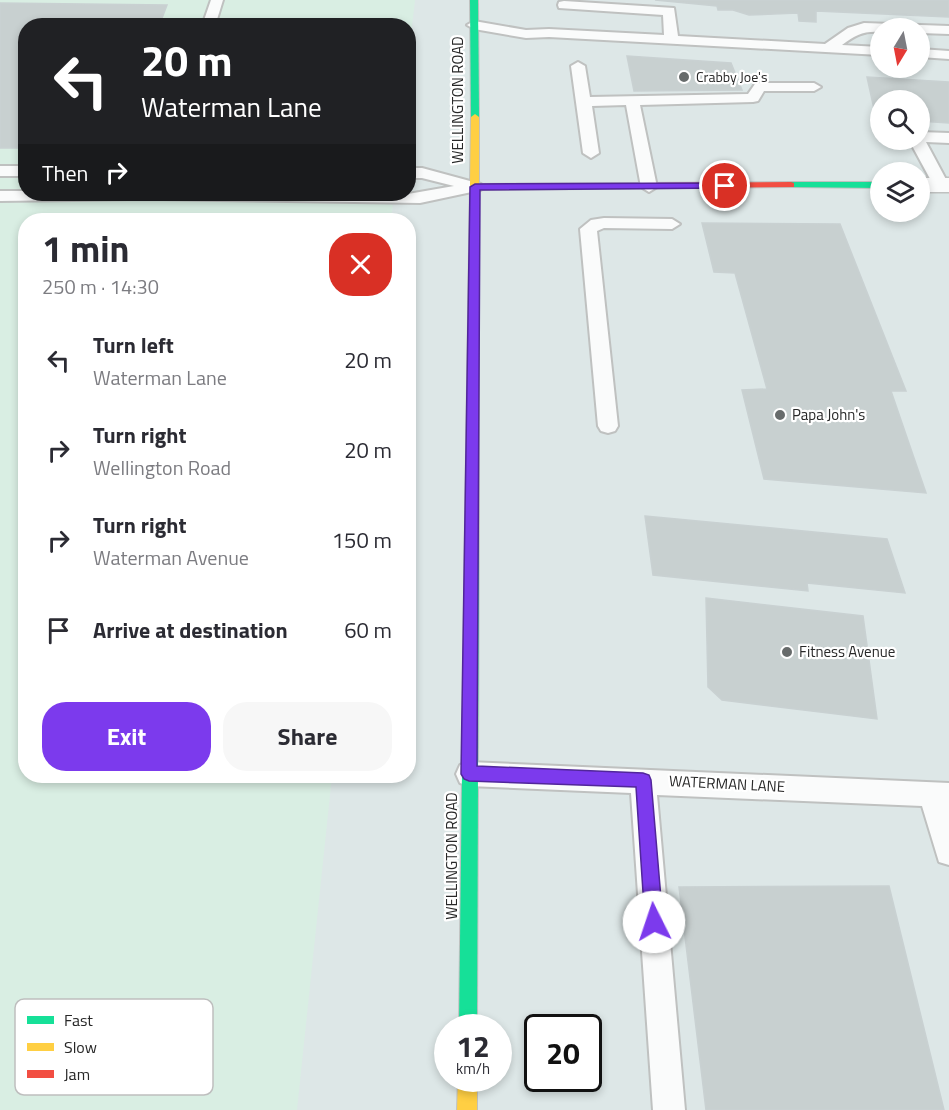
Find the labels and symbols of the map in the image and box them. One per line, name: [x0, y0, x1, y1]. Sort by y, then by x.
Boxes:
north arrow: [870, 18, 930, 78]
street label: WELLINGTON ROAD: [446, 36, 469, 164]
place label: Crabby Joe's: [696, 66, 767, 87]
marker: Crabby Joe's: [677, 70, 691, 84]
pin: [699, 160, 750, 211]
place label: Papa John's: [792, 403, 865, 426]
marker: Papa John's: [773, 408, 787, 422]
place label: Fitness Avenue: [799, 640, 895, 663]
marker: Fitness Avenue: [780, 645, 794, 659]
street label: WATERMAN LANE: [668, 769, 786, 798]
street label: WELLINGTON ROAD: [440, 792, 463, 920]
position arrow: [622, 890, 686, 954]
legend: [15, 999, 213, 1095]
text: Fast: [64, 1008, 93, 1032]
speed limit sign: 20: [524, 1014, 602, 1092]
text: Slow: [64, 1035, 97, 1059]
text: Jam: [64, 1062, 90, 1086]

